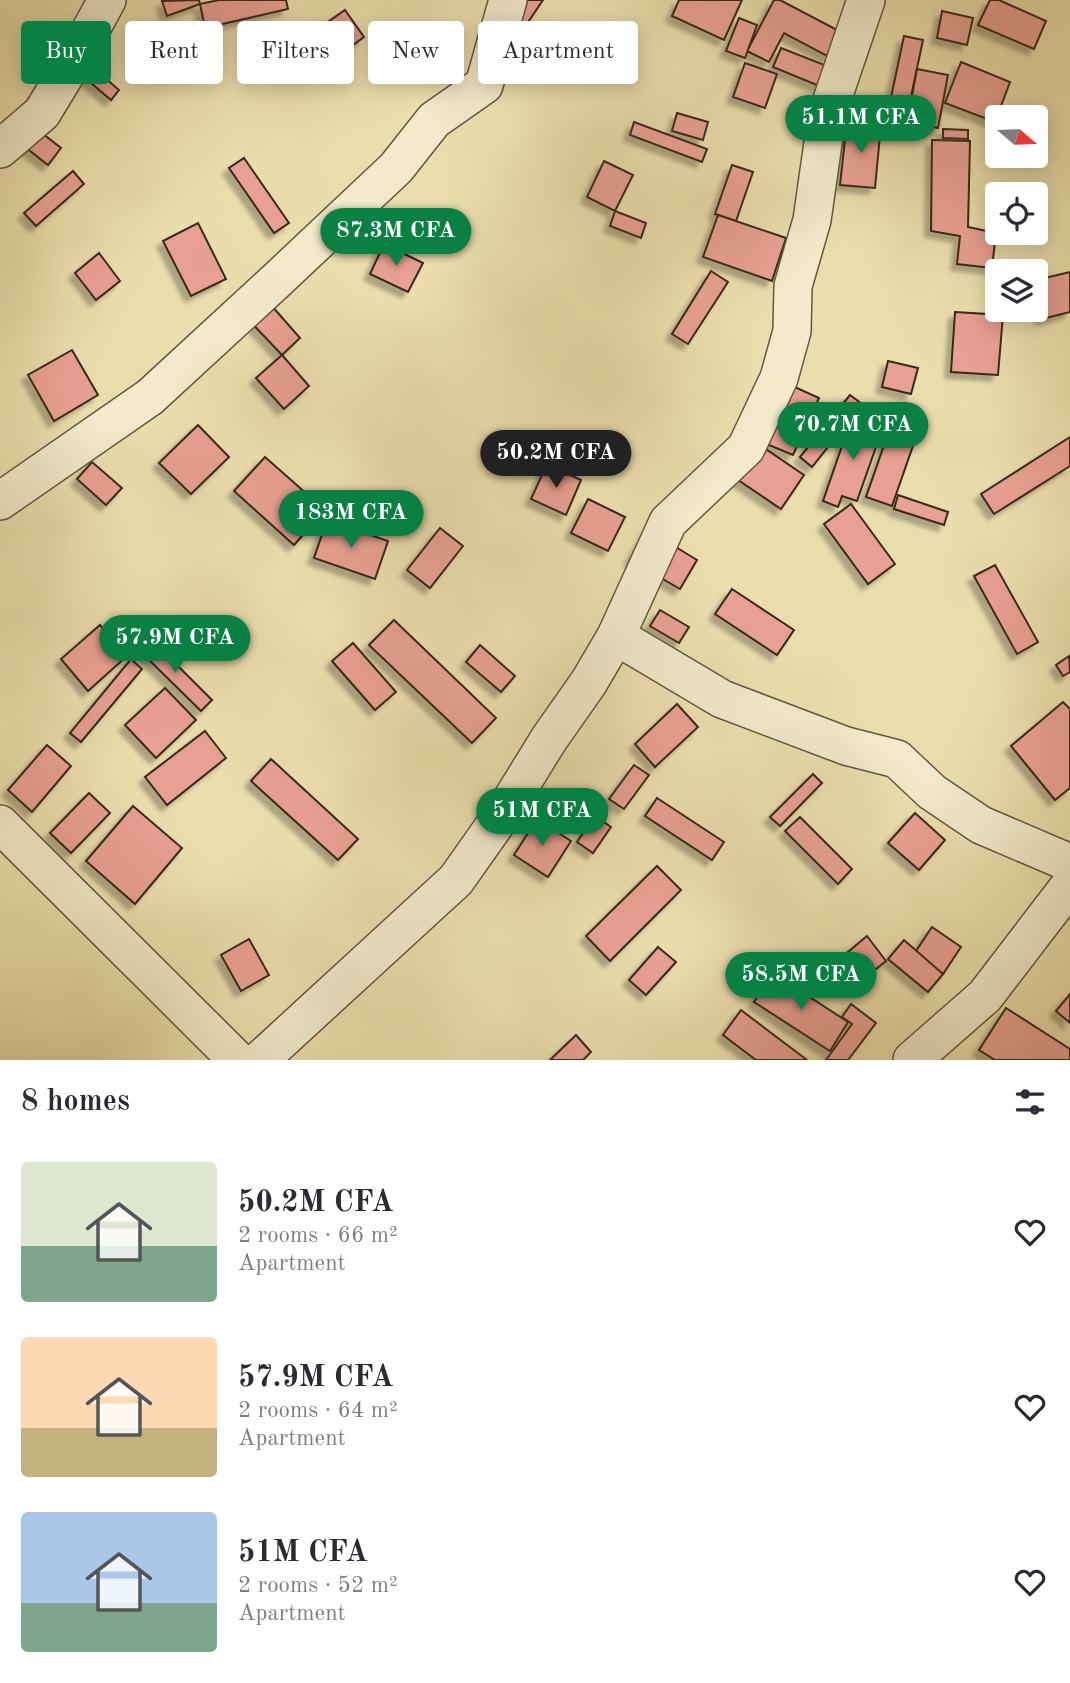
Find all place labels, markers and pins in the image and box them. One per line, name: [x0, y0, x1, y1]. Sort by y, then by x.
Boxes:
pin: 51.1M CFA: [781, 96, 941, 155]
pin: 87.3M CFA: [316, 208, 476, 268]
pin: 70.7M CFA: [773, 402, 933, 462]
pin: 50.2M CFA: [476, 430, 636, 490]
pin: 183M CFA: [279, 490, 423, 550]
pin: 57.9M CFA: [95, 616, 255, 675]
pin: 51M CFA: [477, 788, 607, 848]
pin: 58.5M CFA: [721, 953, 881, 1012]

